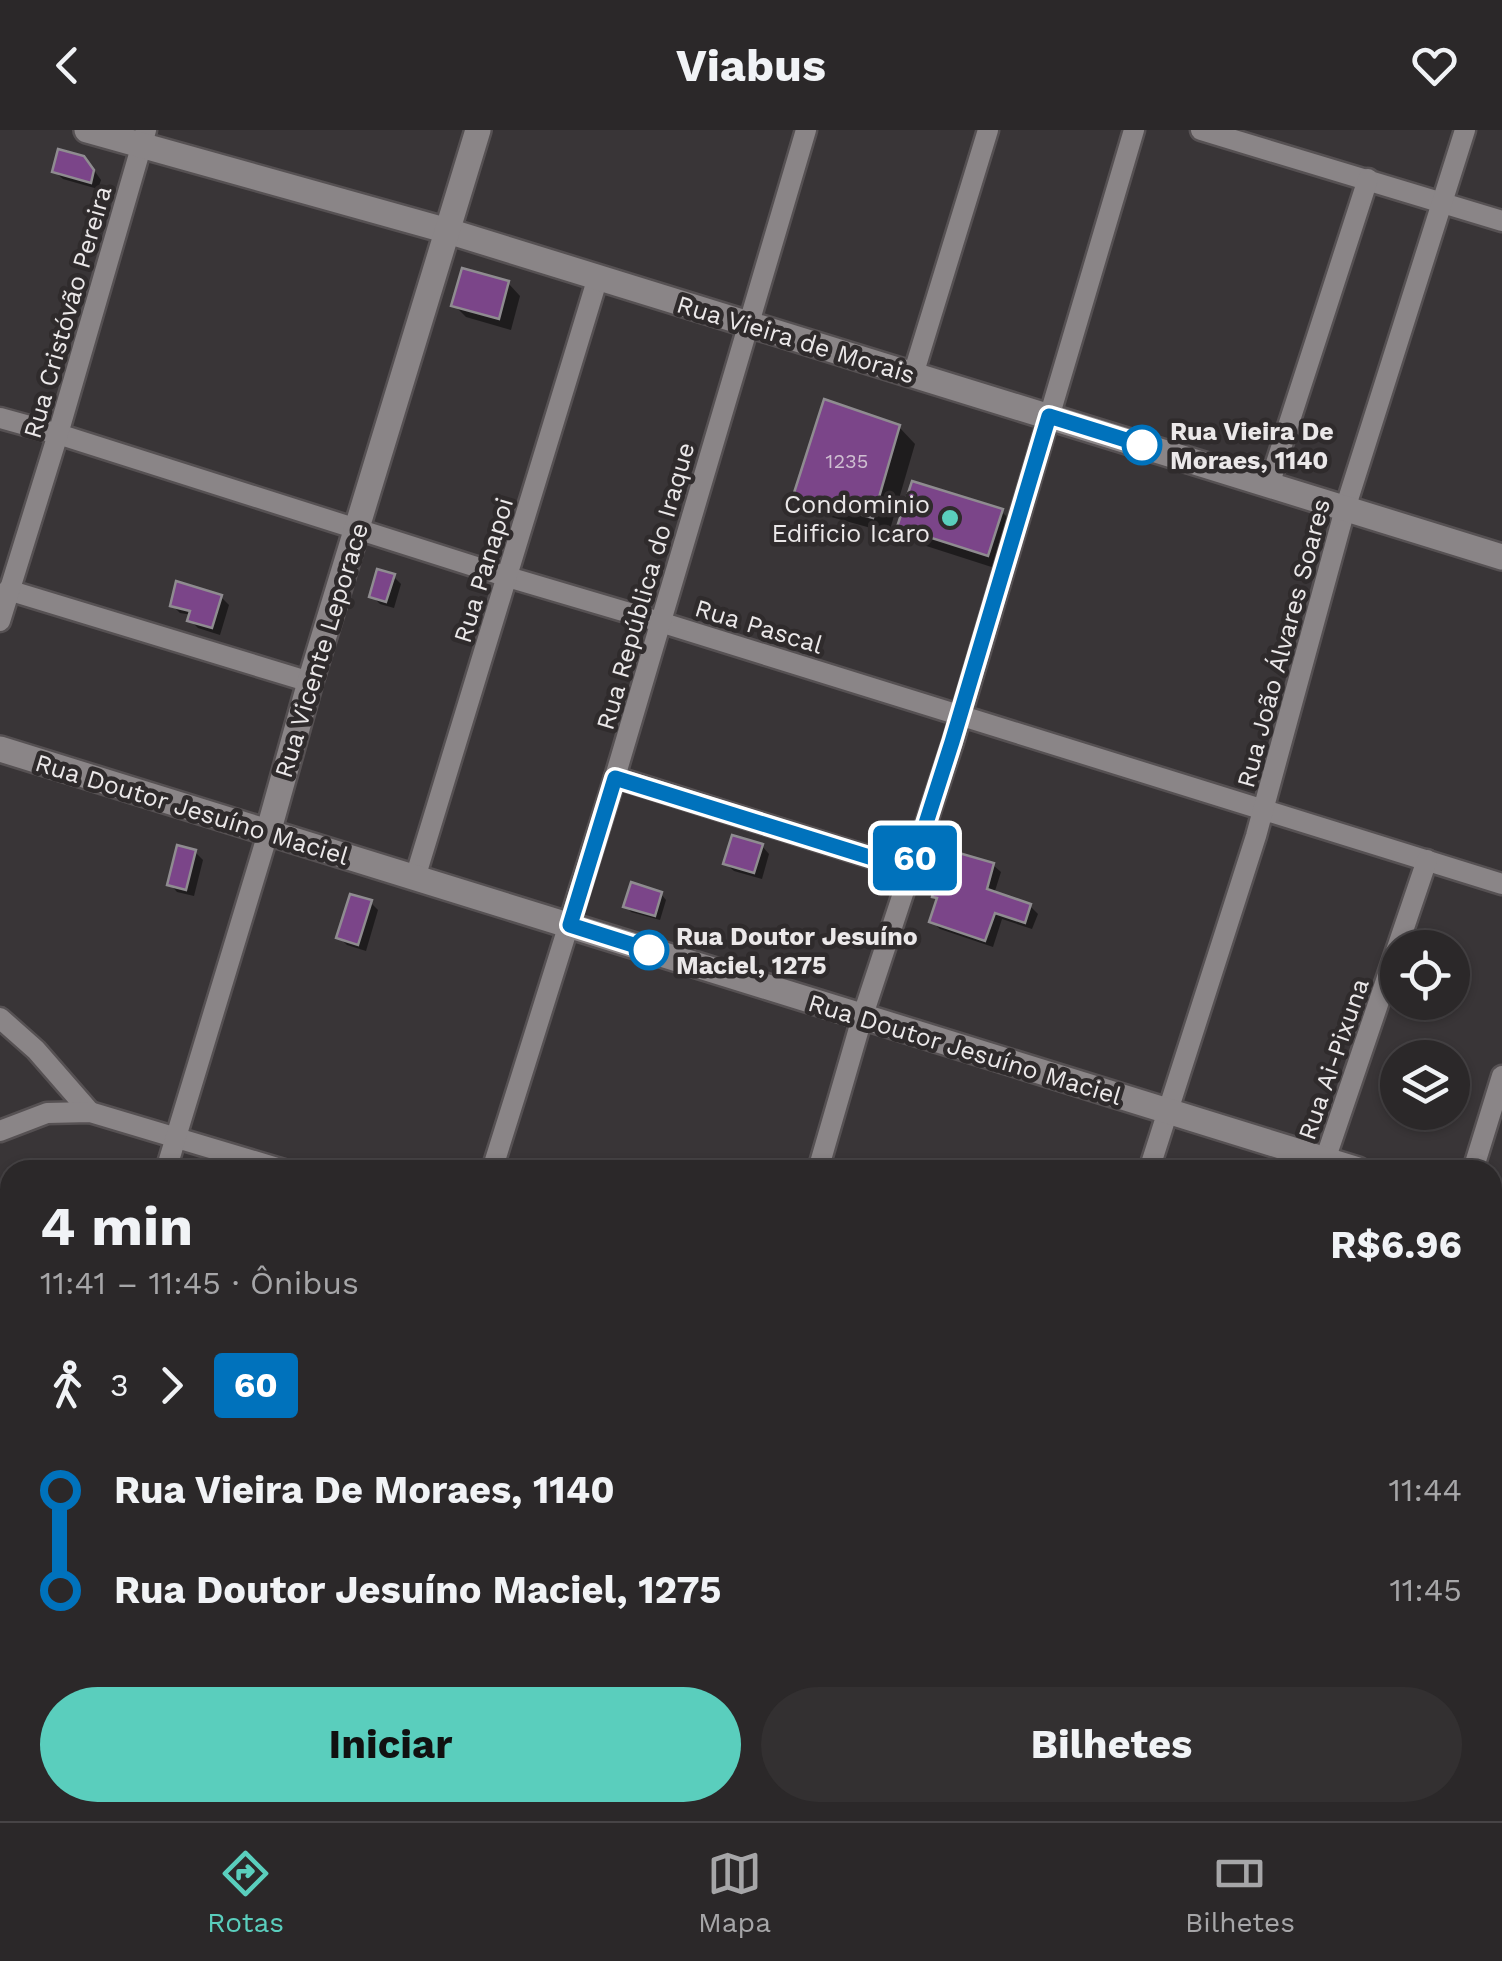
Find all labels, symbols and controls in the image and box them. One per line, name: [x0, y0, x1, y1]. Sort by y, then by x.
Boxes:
icon: back: [40, 38, 95, 93]
icon: heart: [1407, 38, 1462, 93]
text: Viabus: [676, 39, 826, 92]
street label: Rua Cristóvão Pereira: [18, 183, 117, 442]
street label: Rua Vieira de Morais: [673, 289, 918, 390]
place label: Rua Vieira De Moraes, 1140: [1170, 417, 1334, 475]
marker: Rua Vieira De Moraes, 1140: [1123, 426, 1161, 464]
street label: Rua República do Iraque: [591, 439, 700, 733]
house number: 1235: [826, 449, 868, 473]
place label: Condominio Edificio Icaro: [771, 490, 930, 548]
street label: Rua Panapoi: [448, 494, 519, 646]
street label: Rua João Álvares Soares: [1231, 496, 1336, 791]
marker: Condominio Edificio Icaro: [939, 507, 961, 529]
street label: Rua Vicente Leporace: [269, 519, 374, 781]
street label: Rua Pascal: [691, 593, 827, 660]
street label: Rua Doutor Jesuíno Maciel: [32, 748, 352, 871]
line badge: 60: [870, 826, 960, 890]
text: 60: [893, 837, 937, 879]
place label: Rua Doutor Jesuíno Maciel, 1275: [676, 922, 918, 980]
map controls: [1380, 930, 1470, 1130]
button: locate: [1380, 930, 1470, 1020]
marker: Rua Doutor Jesuíno Maciel, 1275: [630, 931, 668, 969]
street label: Rua Ai-Pixuna: [1292, 975, 1375, 1144]
street label: Rua Doutor Jesuíno Maciel: [805, 988, 1125, 1111]
button: layers: [1380, 1040, 1470, 1130]
text: 4 min: [40, 1194, 193, 1258]
text: R$6.96: [1330, 1223, 1462, 1267]
text: 11:41 – 11:45 · Ônibus: [40, 1264, 359, 1302]
icon: walk: [40, 1358, 95, 1413]
icon: forward: [144, 1358, 199, 1413]
text: 60: [234, 1364, 278, 1406]
text: 3: [110, 1366, 129, 1404]
text: Rua Vieira De Moraes, 1140: [114, 1468, 615, 1512]
text: 11:44: [1388, 1471, 1462, 1509]
text: Rua Doutor Jesuíno Maciel, 1275: [114, 1568, 721, 1612]
text: 11:45: [1389, 1571, 1462, 1609]
button: Iniciar: [40, 1687, 741, 1802]
button: Bilhetes: [761, 1687, 1462, 1802]
tab: Rotas: [207, 1846, 284, 1939]
tab: Mapa: [698, 1846, 771, 1939]
tab: Bilhetes: [1185, 1846, 1295, 1939]

